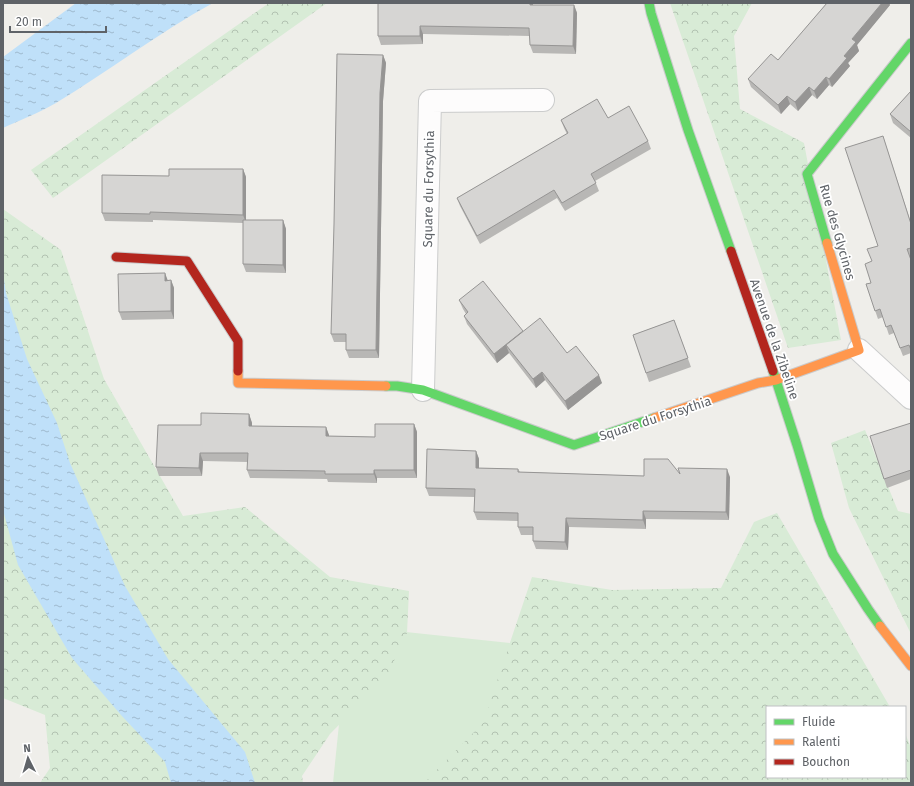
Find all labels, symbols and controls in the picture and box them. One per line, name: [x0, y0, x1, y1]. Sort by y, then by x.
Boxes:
scale bar: [10, 8, 106, 34]
text: 20 m: [16, 15, 42, 29]
street label: Square du Forsythia: [420, 130, 437, 248]
street label: Rue des Glycines: [817, 182, 858, 282]
street label: Avenue de la Zibeline: [747, 277, 802, 401]
street label: Square du Forsythia: [597, 393, 713, 444]
legend: [766, 706, 906, 778]
text: Fluide: [802, 715, 835, 729]
text: Ralenti: [802, 735, 840, 749]
north arrow: [8, 738, 48, 778]
text: N: [23, 742, 31, 755]
text: Bouchon: [802, 755, 850, 769]

